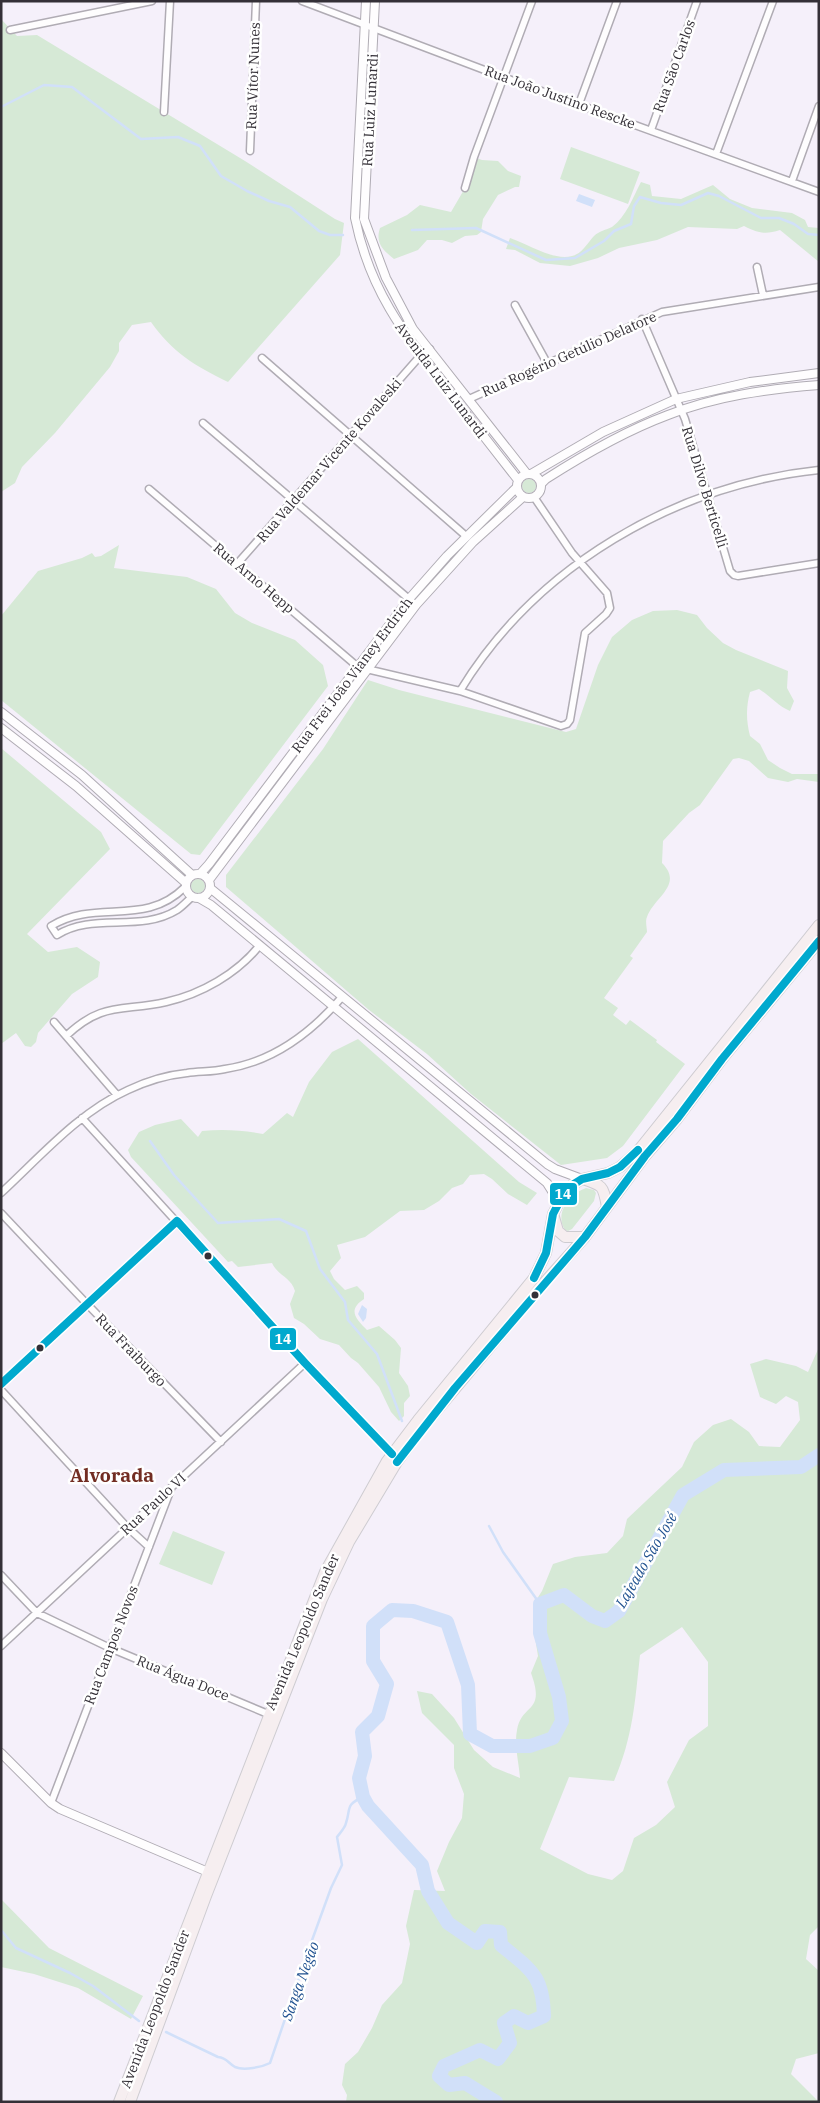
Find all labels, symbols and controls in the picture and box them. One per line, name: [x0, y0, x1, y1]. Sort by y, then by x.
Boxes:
street label: Rua São Carlos: [649, 17, 699, 115]
street label: Rua Vítor Nunes: [242, 22, 264, 130]
street label: Rua Luiz Lunardi: [358, 53, 382, 167]
street label: Rua João Justino Rescke: [482, 61, 638, 133]
street label: Rua Rogério Getúlio Delatore: [479, 307, 659, 401]
street label: Avenida Luiz Lunardi: [391, 318, 491, 442]
street label: Rua Valdemar Vicente Kovaleski: [253, 374, 405, 546]
street label: Rua Dilvo Berticelli: [678, 424, 732, 550]
street label: Rua Arno Hepp: [210, 539, 298, 617]
street label: Rua Frei João Vianey Erdrich: [288, 593, 417, 756]
line badge: 14: [549, 1182, 578, 1206]
text: 14: [555, 1185, 571, 1203]
unlabelled marker: [203, 1251, 213, 1261]
unlabelled marker: [530, 1290, 540, 1300]
street label: Rua Fraiburgo: [92, 1310, 170, 1390]
line badge: 14: [269, 1327, 297, 1351]
text: 14: [275, 1330, 291, 1348]
unlabelled marker: [35, 1343, 45, 1353]
district label: Alvorada: [70, 1463, 154, 1487]
street label: Rua Paulo VI: [116, 1469, 190, 1539]
water label: Lajeado São José: [610, 1509, 681, 1612]
street label: Avenida Leopoldo Sander: [261, 1550, 343, 1713]
street label: Rua Campos Novos: [80, 1583, 142, 1707]
street label: Rua Água Doce: [134, 1650, 232, 1705]
street label: Avenida Leopoldo Sander: [116, 1927, 194, 2091]
water label: Sanga Negão: [277, 1939, 323, 2024]

